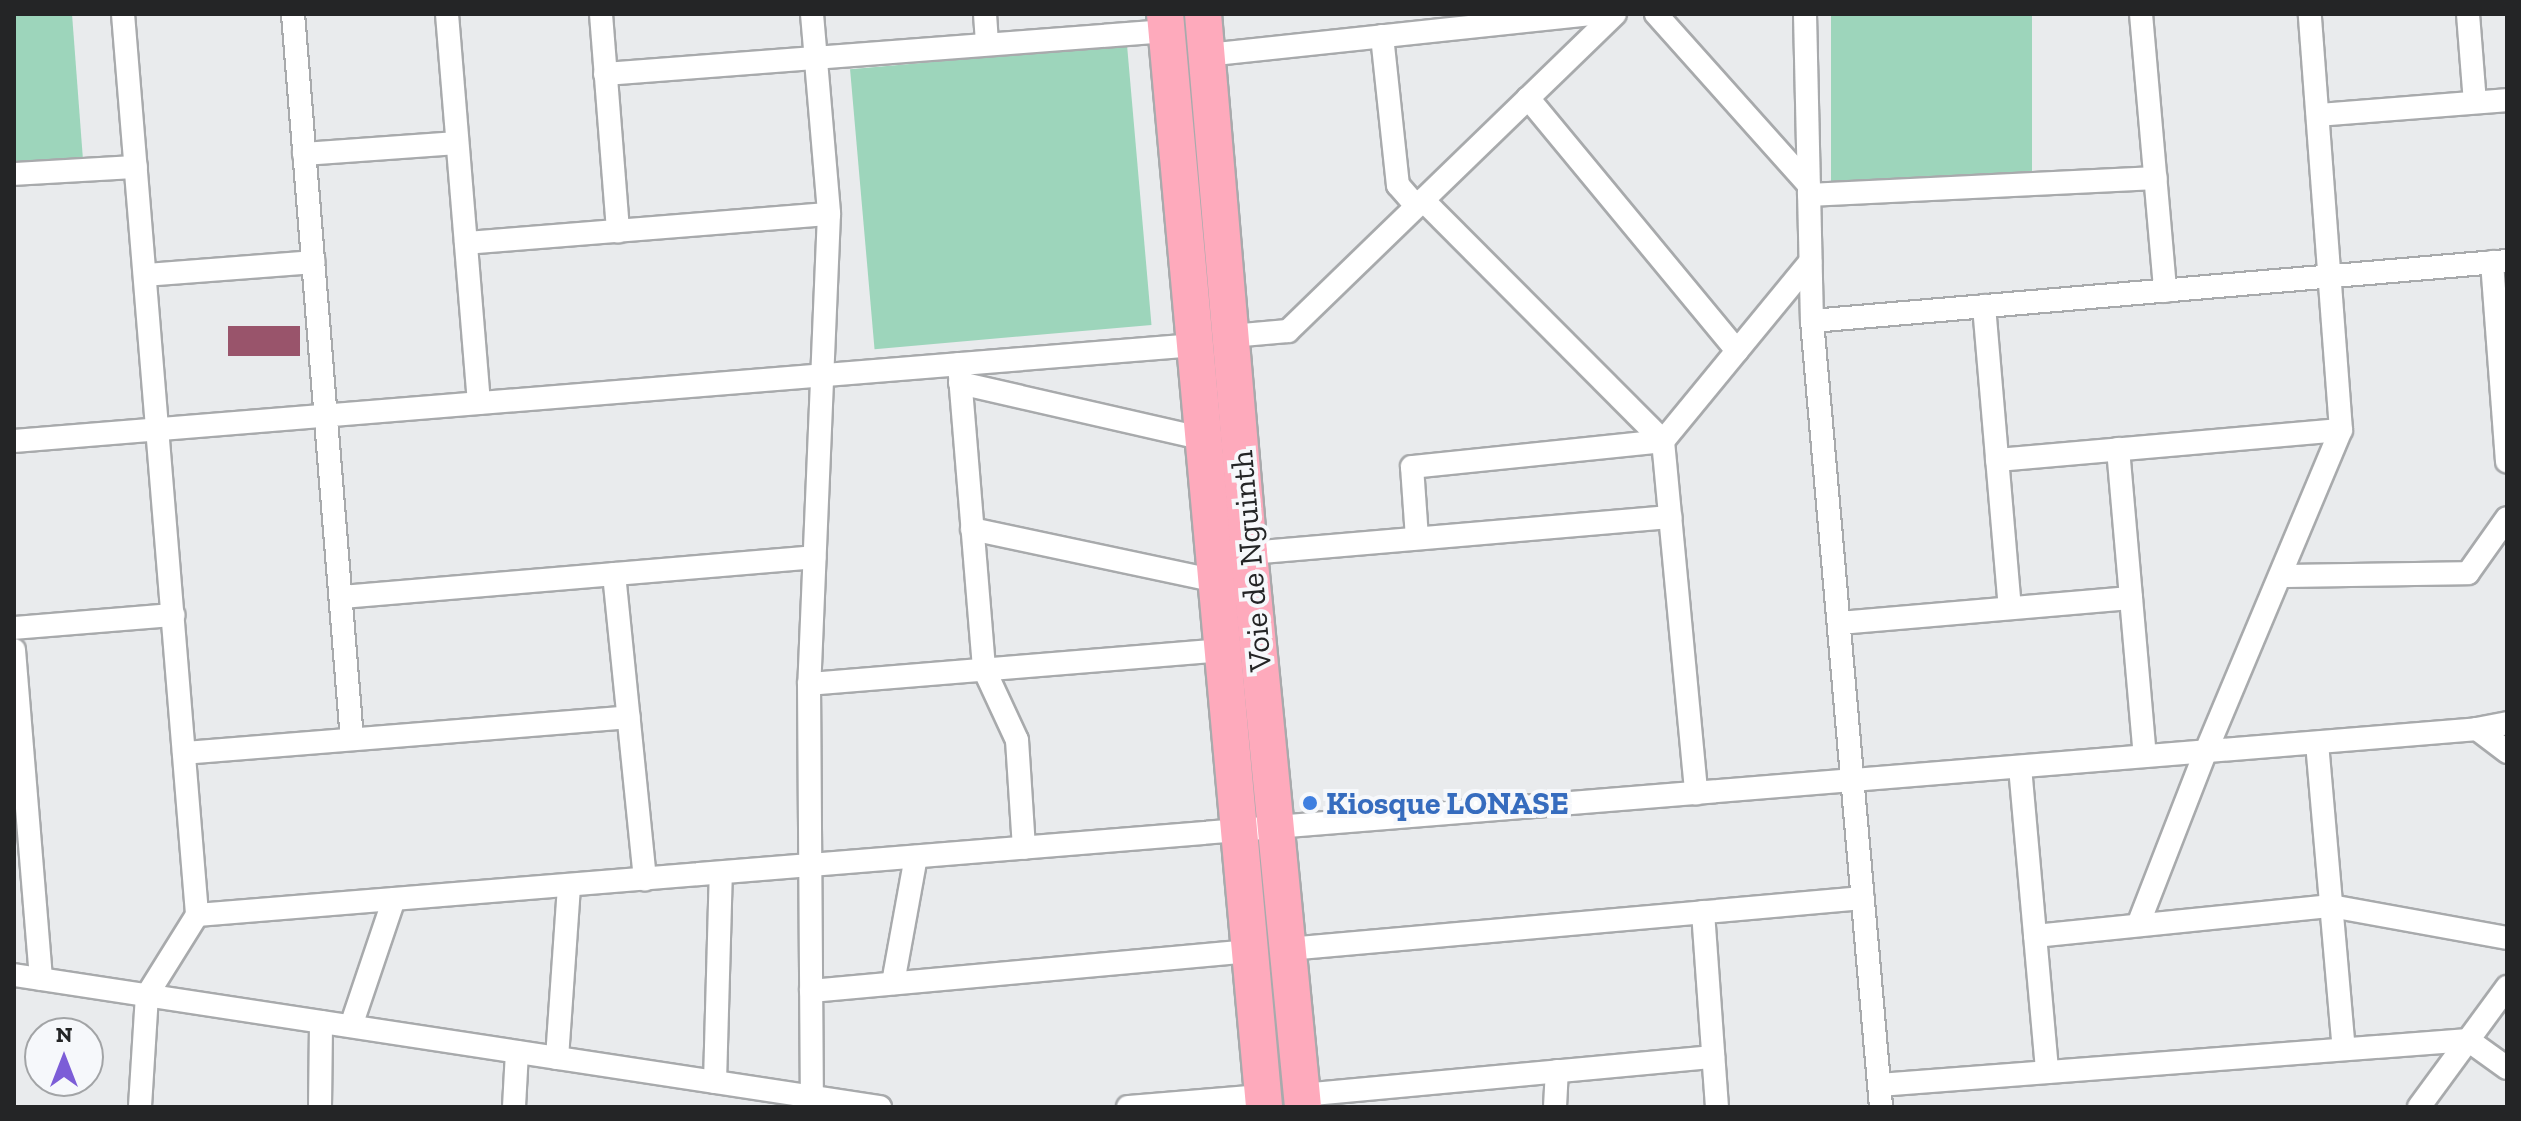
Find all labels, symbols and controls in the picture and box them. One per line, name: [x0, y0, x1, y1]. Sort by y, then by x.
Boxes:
street label: Voie de Nguinth: [1222, 449, 1280, 673]
place label: Kiosque LONASE: [1326, 784, 1569, 822]
marker: Kiosque LONASE: [1301, 794, 1319, 812]
north arrow: [24, 1017, 104, 1097]
text: N: [56, 1021, 72, 1048]

